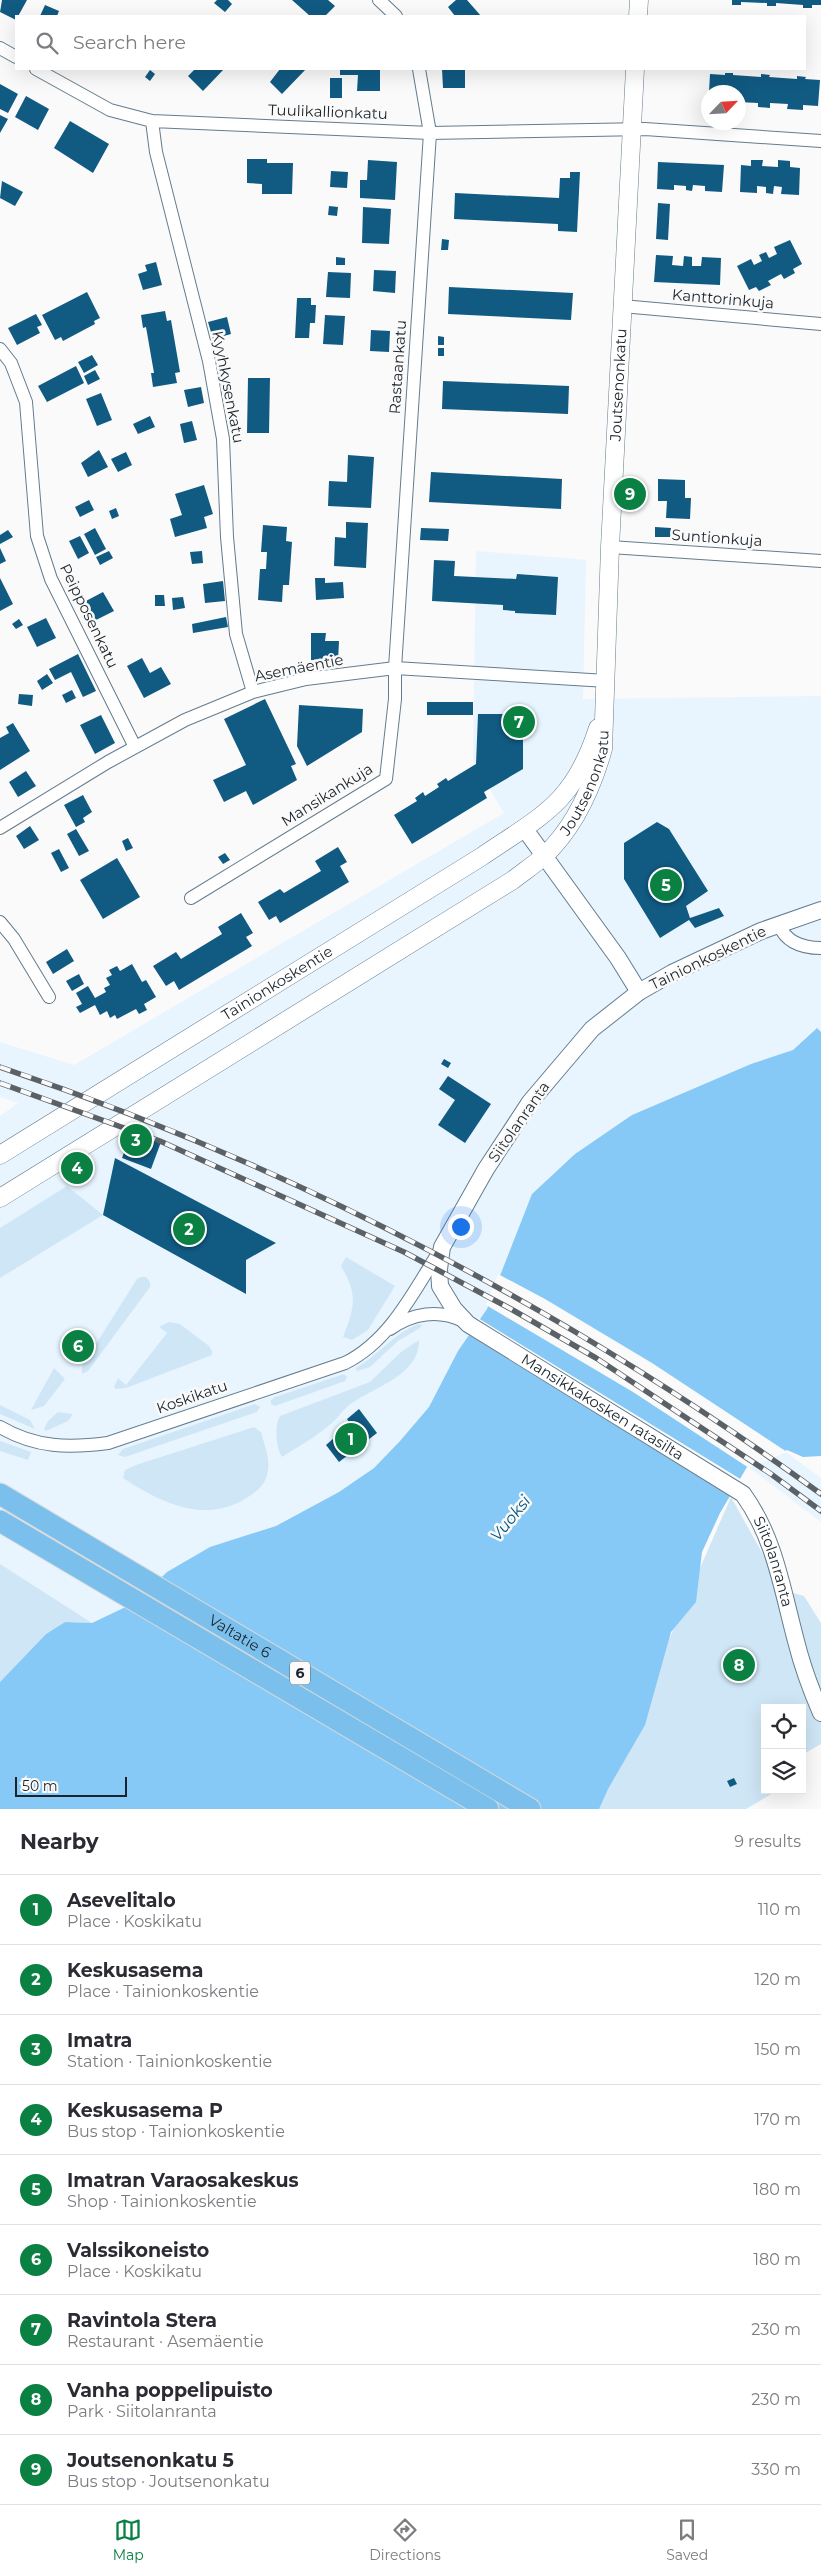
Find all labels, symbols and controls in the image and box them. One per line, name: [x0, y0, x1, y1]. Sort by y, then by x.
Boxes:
search box: [15, 15, 806, 70]
icon: search: [33, 29, 61, 57]
text: Search here: [73, 31, 186, 54]
north arrow: [701, 85, 746, 130]
street label: Tuulikallionkatu: [268, 100, 388, 123]
street label: Kanttorinkuja: [671, 285, 775, 312]
street label: Rastaankatu: [385, 319, 410, 415]
street label: Joutsenonkatu: [605, 328, 630, 443]
street label: Kyyhkysenkatu: [208, 329, 249, 445]
pin: 9: [614, 475, 646, 513]
street label: Suntionkuja: [671, 525, 763, 550]
street label: Peipposenkatu: [56, 560, 123, 671]
street label: Asemäentie: [253, 650, 345, 685]
pin: 7: [503, 703, 535, 741]
street label: Joutsenonkatu: [555, 730, 613, 840]
street label: Mansikankuja: [277, 759, 376, 830]
pin: 5: [650, 866, 682, 904]
street label: Tainionkoskentie: [646, 921, 769, 994]
street label: Tainionkoskentie: [218, 941, 336, 1024]
street label: Siitolanranta: [484, 1078, 553, 1166]
pin: 3: [120, 1121, 152, 1159]
pin: 4: [61, 1149, 93, 1187]
pin: 2: [173, 1210, 205, 1248]
your location: [448, 1214, 474, 1240]
pin: 6: [62, 1327, 94, 1365]
street label: Mansikkakosken ratasilta: [518, 1349, 687, 1464]
street label: Koskikatu: [154, 1376, 230, 1418]
pin: 1: [335, 1420, 367, 1458]
water label: Vuoksi: [486, 1491, 535, 1545]
street label: Siitolanranta: [749, 1513, 797, 1609]
street label: Valtatie 6: [205, 1610, 275, 1662]
pin: 8: [723, 1646, 755, 1684]
road number: 6: [290, 1662, 310, 1685]
map controls: [761, 1704, 806, 1794]
button: locate: [761, 1704, 806, 1749]
button: layers: [761, 1749, 806, 1794]
scale bar: [15, 1774, 128, 1797]
text: 50 m: [22, 1777, 58, 1795]
text: Nearby: [20, 1829, 99, 1854]
text: 9 results: [734, 1832, 801, 1851]
text: Asevelitalo: [67, 1889, 176, 1912]
text: 1: [33, 1900, 39, 1919]
text: 110 m: [758, 1900, 801, 1919]
text: Place · Koskikatu: [67, 1912, 202, 1931]
text: Keskusasema: [67, 1959, 204, 1982]
text: 2: [31, 1970, 41, 1989]
text: 120 m: [754, 1970, 801, 1989]
text: Place · Tainionkoskentie: [67, 1982, 259, 2001]
text: Imatra: [67, 2029, 132, 2052]
text: 3: [31, 2040, 41, 2059]
text: 150 m: [754, 2040, 801, 2059]
text: Station · Tainionkoskentie: [67, 2052, 272, 2071]
text: Keskusasema P: [67, 2099, 223, 2122]
text: 4: [30, 2110, 42, 2129]
text: 170 m: [754, 2110, 801, 2129]
text: Bus stop · Tainionkoskentie: [67, 2122, 285, 2141]
text: Imatran Varaosakeskus: [67, 2169, 299, 2192]
text: 5: [31, 2180, 41, 2199]
text: 180 m: [753, 2180, 801, 2199]
text: Shop · Tainionkoskentie: [67, 2192, 257, 2211]
text: Valssikoneisto: [67, 2239, 209, 2262]
text: 6: [31, 2250, 41, 2269]
text: 180 m: [753, 2250, 801, 2269]
text: Place · Koskikatu: [67, 2262, 202, 2281]
text: Ravintola Stera: [67, 2309, 217, 2332]
text: 7: [31, 2320, 41, 2339]
text: 230 m: [751, 2320, 801, 2339]
text: Restaurant · Asemäentie: [67, 2332, 264, 2351]
text: Vanha poppelipuisto: [67, 2379, 273, 2402]
text: 8: [31, 2390, 41, 2409]
text: 230 m: [751, 2390, 801, 2409]
text: Park · Siitolanranta: [67, 2402, 217, 2421]
text: Joutsenonkatu 5: [67, 2449, 234, 2472]
text: 9: [31, 2460, 41, 2479]
text: 330 m: [751, 2460, 801, 2479]
text: Bus stop · Joutsenonkatu: [67, 2472, 270, 2491]
tab: Map: [113, 2516, 144, 2564]
tab: Directions: [369, 2516, 441, 2564]
tab: Saved: [666, 2516, 708, 2564]

